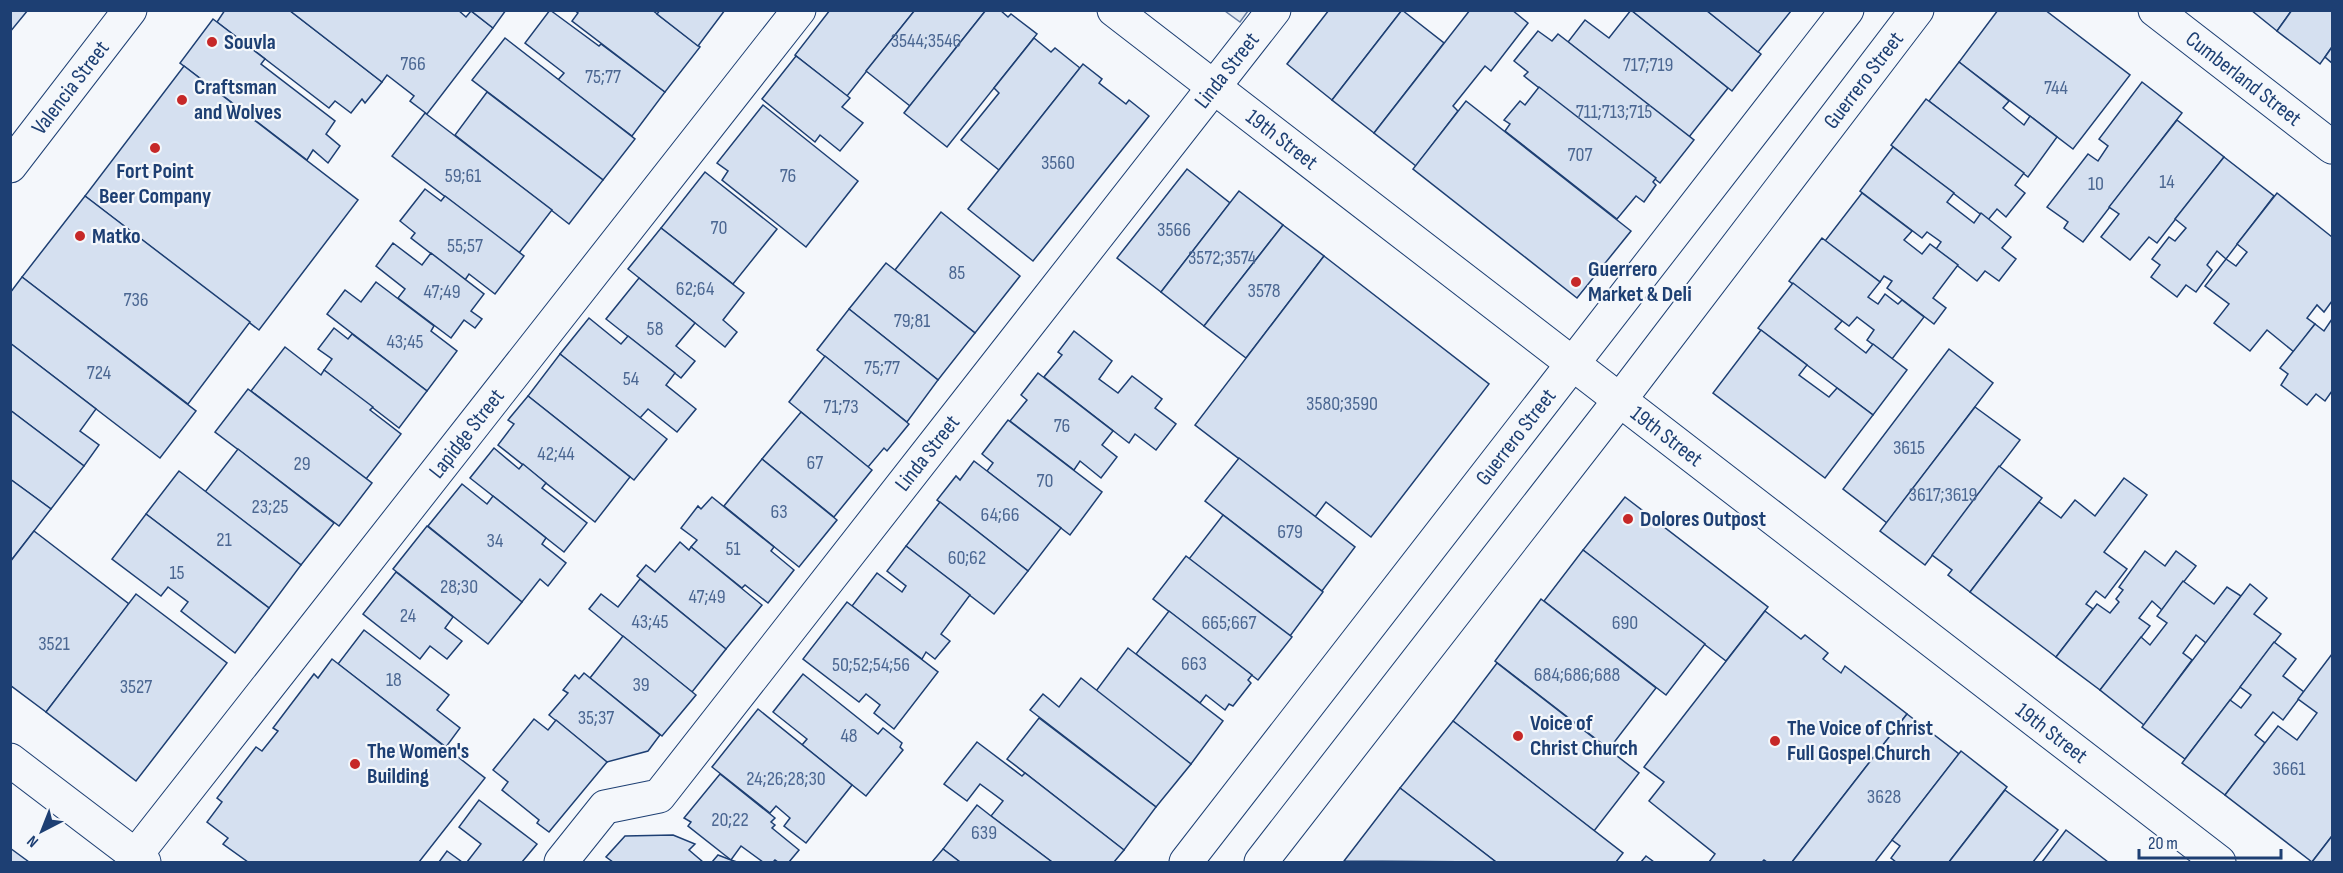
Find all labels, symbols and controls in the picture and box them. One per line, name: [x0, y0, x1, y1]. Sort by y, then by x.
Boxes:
street label: Cumberland Street: [2180, 25, 2307, 132]
street label: Guerrero Street: [1818, 26, 1909, 134]
street label: Linda Street: [1189, 27, 1265, 114]
place label: Souvla: [224, 29, 276, 56]
house number: 3544;3546: [891, 29, 961, 53]
street label: Valencia Street: [26, 35, 115, 140]
marker: Souvla: [205, 35, 219, 49]
house number: 766: [400, 52, 426, 76]
house number: 717;719: [1623, 53, 1673, 77]
house number: 75;77: [585, 65, 621, 89]
place label: Craftsman and Wolves: [194, 74, 282, 126]
house number: 744: [2044, 76, 2068, 100]
marker: Craftsman and Wolves: [175, 93, 189, 107]
house number: 711;713;715: [1576, 100, 1652, 124]
street label: 19th Street: [1240, 103, 1324, 176]
marker: Fort Point Beer Company: [148, 141, 162, 155]
house number: 707: [1568, 143, 1592, 167]
house number: 3560: [1041, 151, 1075, 175]
place label: Fort Point Beer Company: [99, 158, 211, 210]
house number: 59;61: [445, 164, 481, 188]
house number: 76: [780, 164, 796, 188]
house number: 14: [2159, 170, 2175, 194]
house number: 10: [2088, 172, 2104, 196]
house number: 70: [711, 216, 727, 240]
house number: 3566: [1157, 218, 1191, 242]
place label: Matko: [92, 223, 141, 250]
marker: Matko: [73, 229, 87, 243]
house number: 55;57: [447, 234, 483, 258]
house number: 3572;3574: [1188, 246, 1256, 270]
place label: Guerrero Market & Deli: [1588, 256, 1692, 308]
house number: 85: [949, 261, 965, 285]
marker: Guerrero Market & Deli: [1569, 275, 1583, 289]
house number: 62;64: [676, 277, 714, 301]
house number: 3578: [1248, 279, 1281, 303]
house number: 47;49: [423, 280, 461, 304]
house number: 736: [123, 288, 149, 312]
house number: 79;81: [894, 309, 930, 333]
house number: 58: [647, 317, 663, 341]
house number: 43;45: [386, 330, 424, 354]
house number: 75;77: [864, 356, 900, 380]
house number: 724: [87, 361, 111, 385]
house number: 54: [623, 367, 639, 391]
street label: Lapidge Street: [423, 383, 510, 484]
street label: Guerrero Street: [1470, 383, 1562, 491]
house number: 3580;3590: [1306, 392, 1378, 416]
house number: 71;73: [823, 395, 859, 419]
street label: 19th Street: [1625, 400, 1708, 473]
street label: Linda Street: [889, 409, 966, 497]
house number: 76: [1054, 414, 1070, 438]
house number: 3615: [1893, 436, 1925, 460]
house number: 42;44: [537, 442, 575, 466]
house number: 67: [807, 451, 823, 475]
house number: 29: [293, 452, 311, 476]
house number: 70: [1037, 469, 1053, 493]
house number: 3617;3619: [1909, 483, 1977, 507]
house number: 23;25: [252, 495, 288, 519]
house number: 63: [770, 500, 788, 524]
house number: 64;66: [981, 503, 1019, 527]
place label: Dolores Outpost: [1640, 506, 1766, 533]
marker: Dolores Outpost: [1621, 512, 1635, 526]
house number: 679: [1277, 520, 1303, 544]
house number: 21: [216, 528, 232, 552]
house number: 34: [487, 529, 503, 553]
house number: 51: [725, 537, 741, 561]
house number: 60;62: [948, 546, 986, 570]
house number: 15: [169, 561, 185, 585]
house number: 28;30: [440, 575, 478, 599]
house number: 47;49: [688, 585, 726, 609]
house number: 24: [400, 604, 416, 628]
house number: 43;45: [631, 610, 669, 634]
house number: 665;667: [1202, 611, 1256, 635]
house number: 690: [1612, 611, 1638, 635]
house number: 3521: [38, 632, 70, 656]
house number: 663: [1181, 652, 1207, 676]
house number: 50;52;54;56: [832, 653, 910, 677]
house number: 684;686;688: [1534, 663, 1620, 687]
house number: 18: [386, 668, 402, 692]
house number: 39: [632, 673, 650, 697]
house number: 3527: [120, 675, 152, 699]
street label: 19th Street: [2010, 697, 2093, 769]
house number: 35;37: [578, 706, 614, 730]
place label: Voice of Christ Church: [1530, 710, 1638, 762]
place label: The Voice of Christ Full Gospel Church: [1787, 715, 1933, 767]
house number: 48: [840, 724, 858, 748]
marker: Voice of Christ Church: [1511, 729, 1525, 743]
marker: The Voice of Christ Full Gospel Church: [1768, 734, 1782, 748]
place label: The Women's Building: [367, 738, 469, 790]
marker: The Women's Building: [348, 757, 362, 771]
house number: 3661: [2273, 757, 2305, 781]
house number: 24;26;28;30: [746, 767, 826, 791]
house number: 3628: [1867, 785, 1901, 809]
north arrow: [12, 801, 72, 861]
house number: 20;22: [711, 808, 749, 832]
house number: 639: [971, 821, 997, 845]
scale bar: [2139, 822, 2282, 860]
text: N: [23, 831, 42, 851]
text: 20 m: [2148, 833, 2178, 854]

